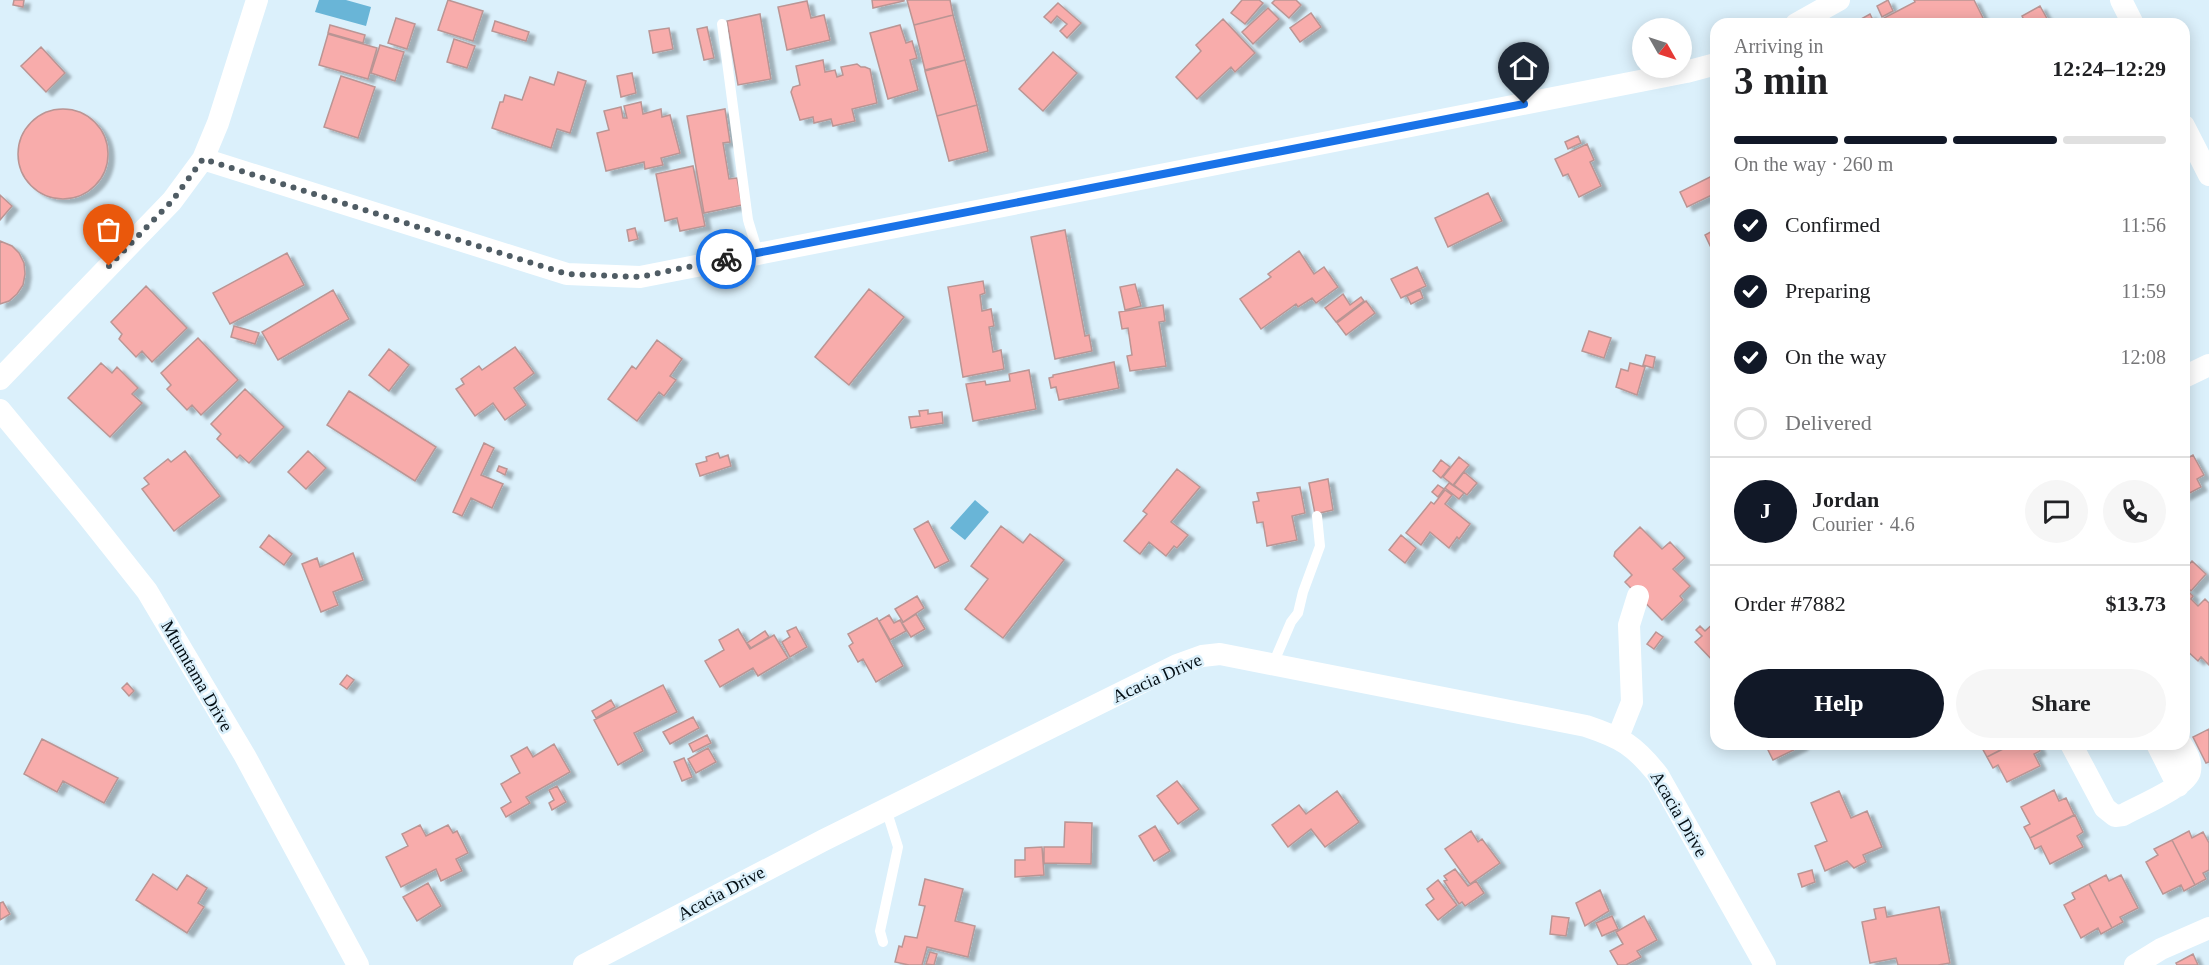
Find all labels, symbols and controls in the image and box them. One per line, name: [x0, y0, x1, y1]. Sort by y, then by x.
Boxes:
north arrow: [1632, 18, 1692, 78]
map controls: [1632, 18, 1692, 78]
text: Arriving in: [1734, 35, 1823, 57]
pin: [1498, 42, 1549, 104]
icon: home: [1507, 51, 1540, 84]
text: 12:24–12:29: [2052, 56, 2166, 81]
text: 3 min: [1734, 59, 1828, 102]
text: On the way · 260 m: [1734, 153, 1893, 175]
pin: [83, 204, 134, 266]
icon: check: [1734, 209, 1767, 242]
text: Confirmed: [1785, 212, 1880, 237]
icon: bag: [92, 213, 125, 246]
text: 11:56: [2121, 214, 2166, 236]
courier: [696, 229, 756, 289]
icon: bike: [710, 243, 743, 276]
icon: check: [1734, 275, 1767, 308]
text: Preparing: [1785, 278, 1871, 303]
text: 11:59: [2121, 280, 2166, 302]
icon: check: [1734, 341, 1767, 374]
text: On the way: [1785, 344, 1886, 369]
text: 12:08: [2120, 346, 2166, 368]
text: Delivered: [1785, 410, 1872, 435]
button: chat: [2025, 480, 2088, 543]
button: phone: [2103, 480, 2166, 543]
text: Jordan: [1812, 487, 1879, 512]
text: J: [1760, 498, 1771, 523]
text: Courier · 4.6: [1812, 513, 1915, 535]
text: Order #7882: [1734, 591, 1846, 616]
text: $13.73: [2106, 591, 2166, 616]
street label: Mtumtama Drive: [157, 617, 237, 735]
street label: Acacia Drive: [1109, 649, 1205, 707]
button: Help: [1734, 669, 1944, 738]
button: Share: [1956, 669, 2166, 738]
street label: Acacia Drive: [1646, 768, 1712, 860]
street label: Acacia Drive: [674, 862, 768, 924]

